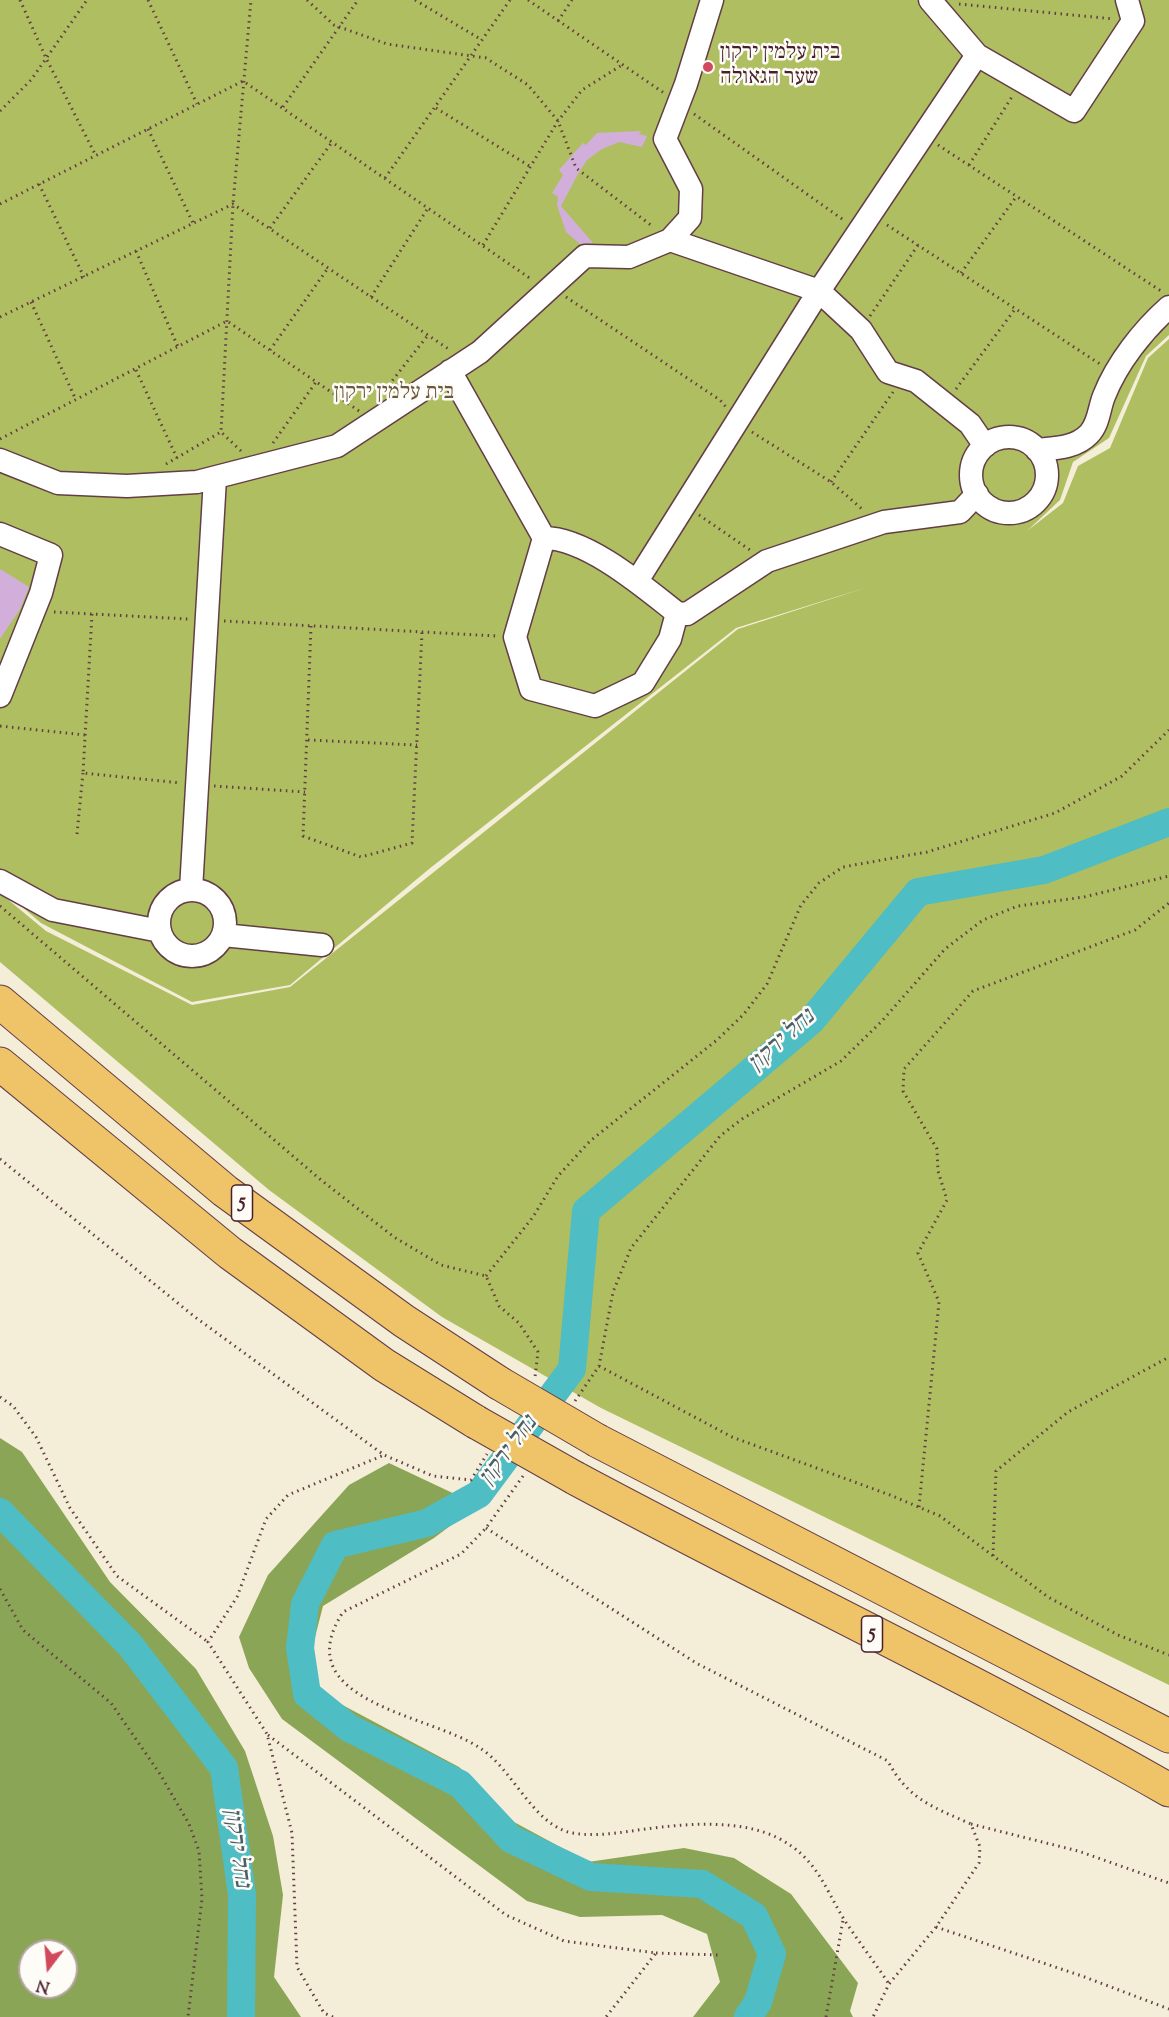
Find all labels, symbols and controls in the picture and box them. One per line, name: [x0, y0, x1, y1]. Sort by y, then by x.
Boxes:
place label: בית עלמין ירקון שער הגאולה: [720, 41, 840, 92]
marker: בית עלמין ירקון שער הגאולה: [701, 60, 715, 74]
park label: בית עלמין ירקון: [334, 381, 454, 407]
water label: נחל ירקון: [744, 1005, 822, 1079]
road number: 5: [232, 1185, 252, 1221]
water label: נחל ירקון: [475, 1412, 545, 1492]
road number: 5: [862, 1616, 882, 1652]
water label: נחל ירקון: [215, 1807, 255, 1889]
north arrow: [18, 1939, 78, 1999]
text: N: [34, 1972, 53, 1998]

